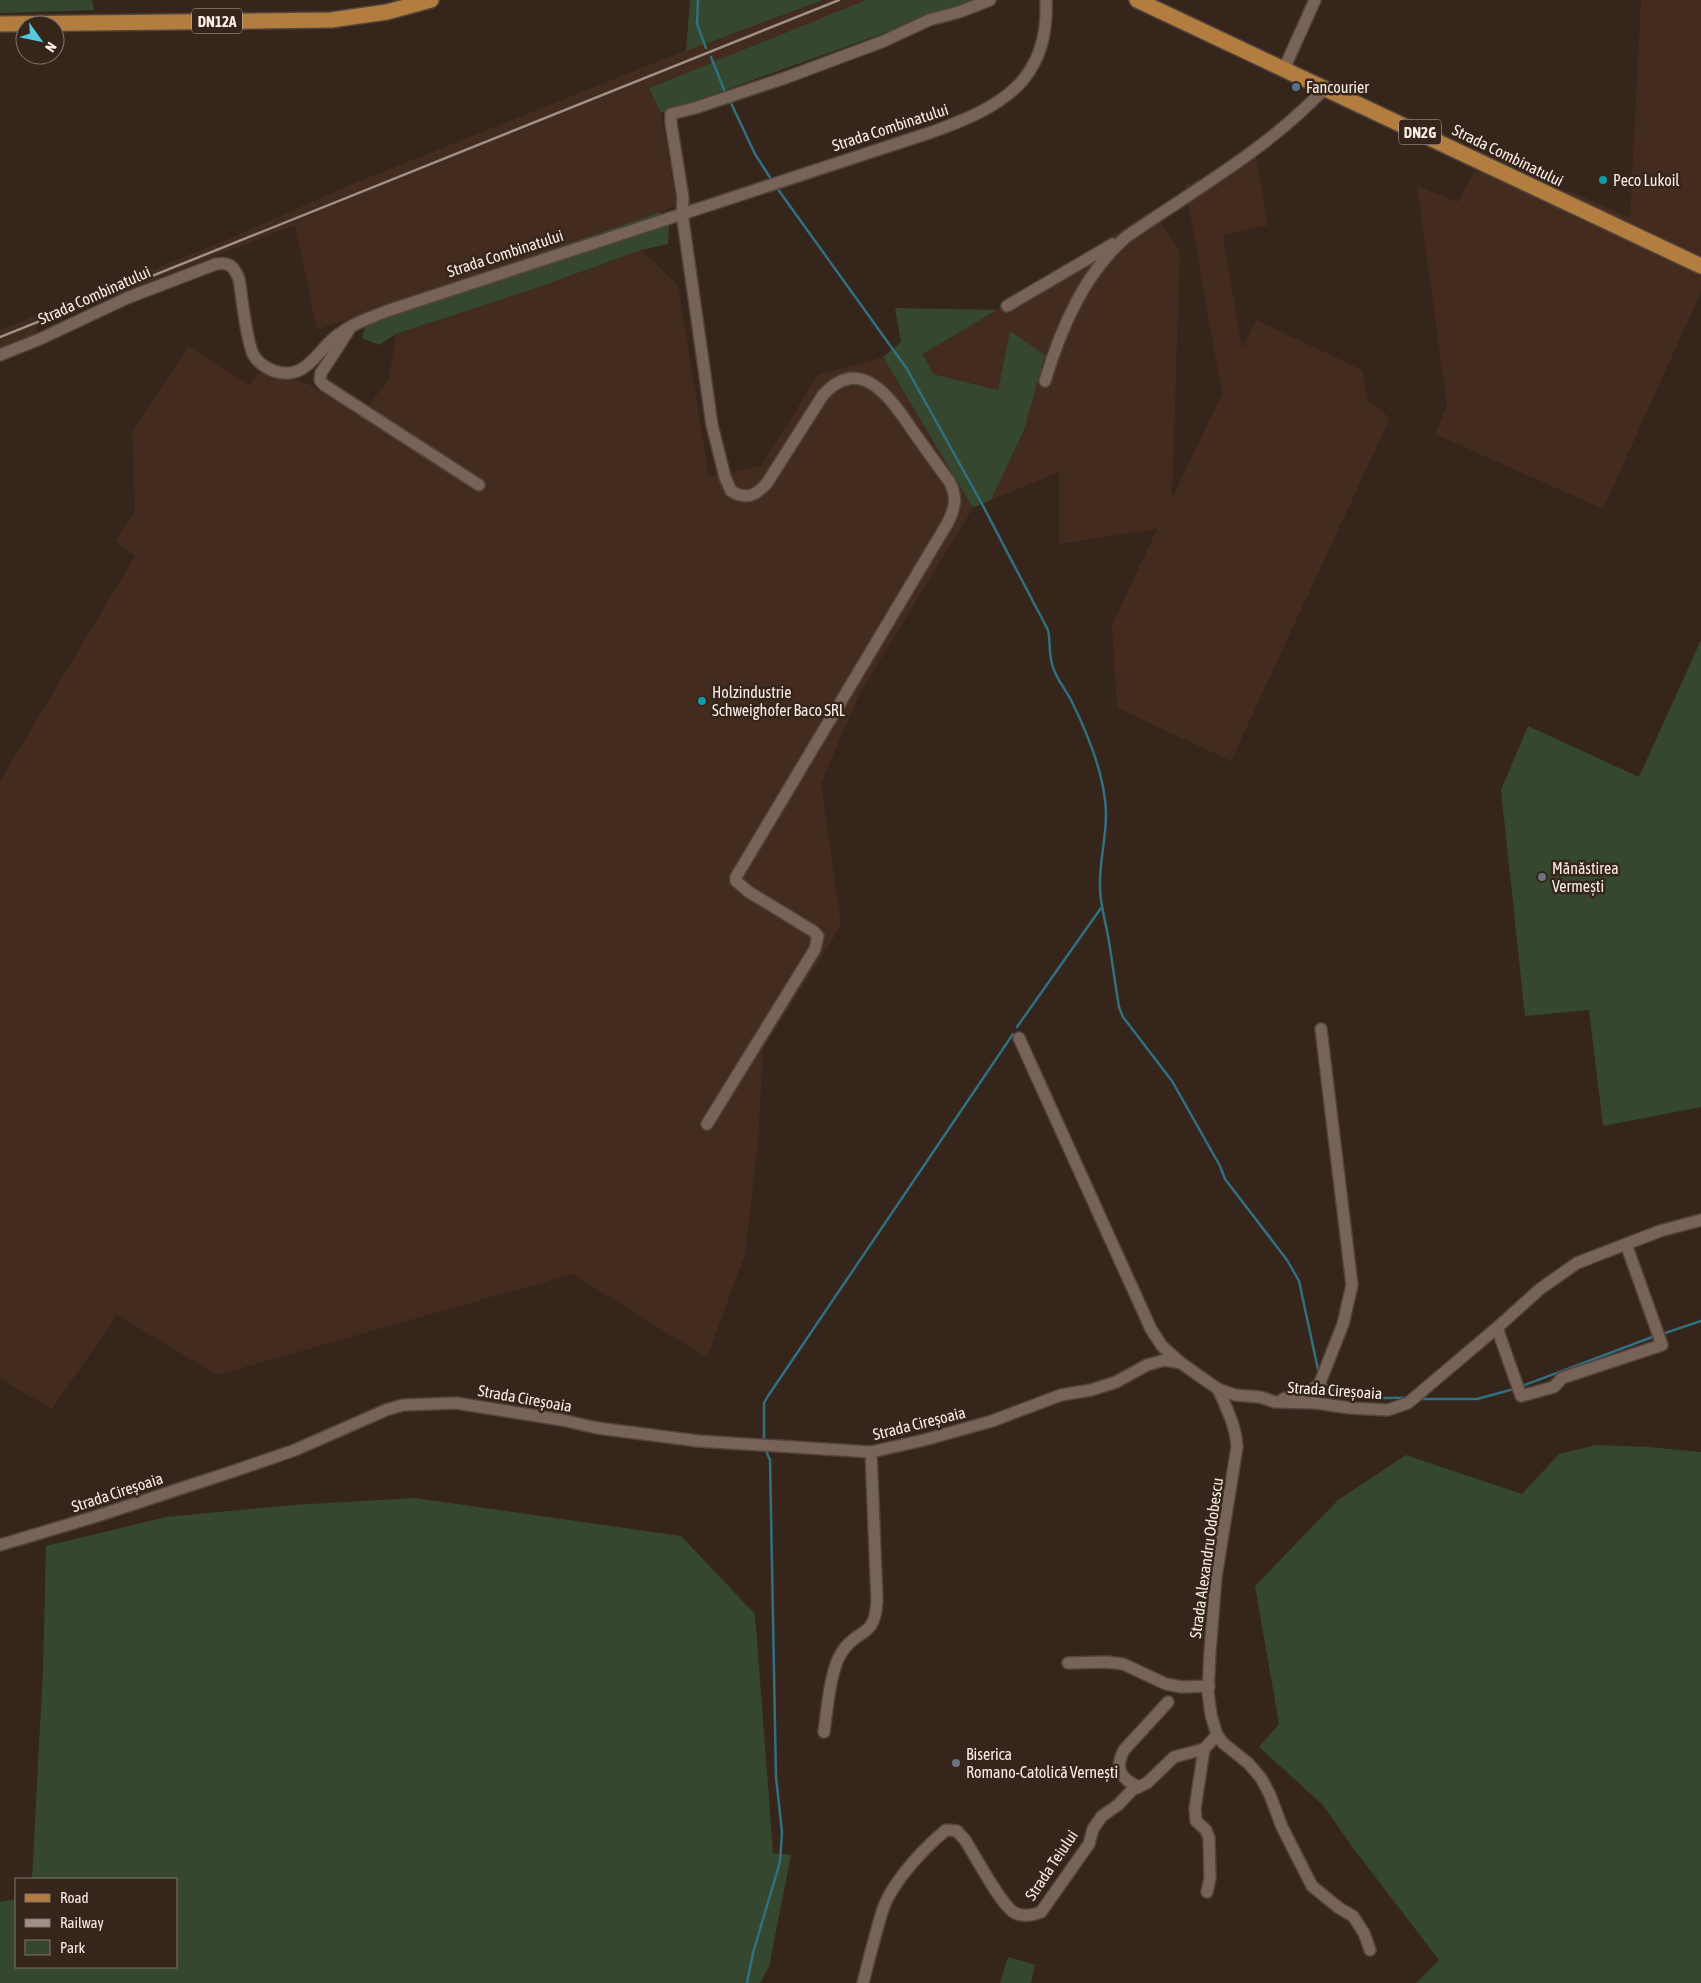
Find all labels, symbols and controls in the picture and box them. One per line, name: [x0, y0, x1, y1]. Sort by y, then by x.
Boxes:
road number: DN12A: [192, 8, 242, 34]
north arrow: [15, 15, 65, 65]
text: N: [42, 39, 60, 55]
place label: Fancourier: [1306, 78, 1369, 96]
marker: Fancourier: [1290, 81, 1302, 93]
street label: Strada Combinatului: [830, 100, 950, 154]
road number: DN2G: [1399, 120, 1441, 144]
street label: Strada Combinatului: [1450, 120, 1566, 190]
place label: Peco Lukoil: [1613, 171, 1680, 189]
marker: Peco Lukoil: [1597, 174, 1609, 186]
street label: Strada Combinatului: [445, 226, 565, 280]
street label: Strada Combinatului: [35, 262, 153, 328]
place label: Holzindustrie Schweighofer Baco SRL: [712, 683, 846, 720]
marker: Holzindustrie Schweighofer Baco SRL: [696, 695, 708, 707]
place label: Mănăstirea Vermești: [1552, 859, 1619, 896]
marker: Mănăstirea Vermești: [1536, 871, 1548, 883]
street label: Strada Cireșoaia: [1287, 1378, 1383, 1403]
street label: Strada Cireșoaia: [476, 1381, 573, 1416]
street label: Strada Cireșoaia: [871, 1403, 968, 1444]
street label: Strada Cireșoaia: [69, 1469, 165, 1516]
street label: Strada Alexandru Odobescu: [1186, 1477, 1226, 1639]
place label: Biserica Romano-Catolică Vernești: [966, 1745, 1118, 1782]
marker: Biserica Romano-Catolică Vernești: [950, 1757, 962, 1769]
street label: Strada Teiului: [1021, 1826, 1081, 1904]
legend: [15, 1878, 178, 1968]
text: Road: [60, 1889, 89, 1906]
text: Railway: [60, 1914, 104, 1931]
text: Park: [60, 1939, 85, 1956]

